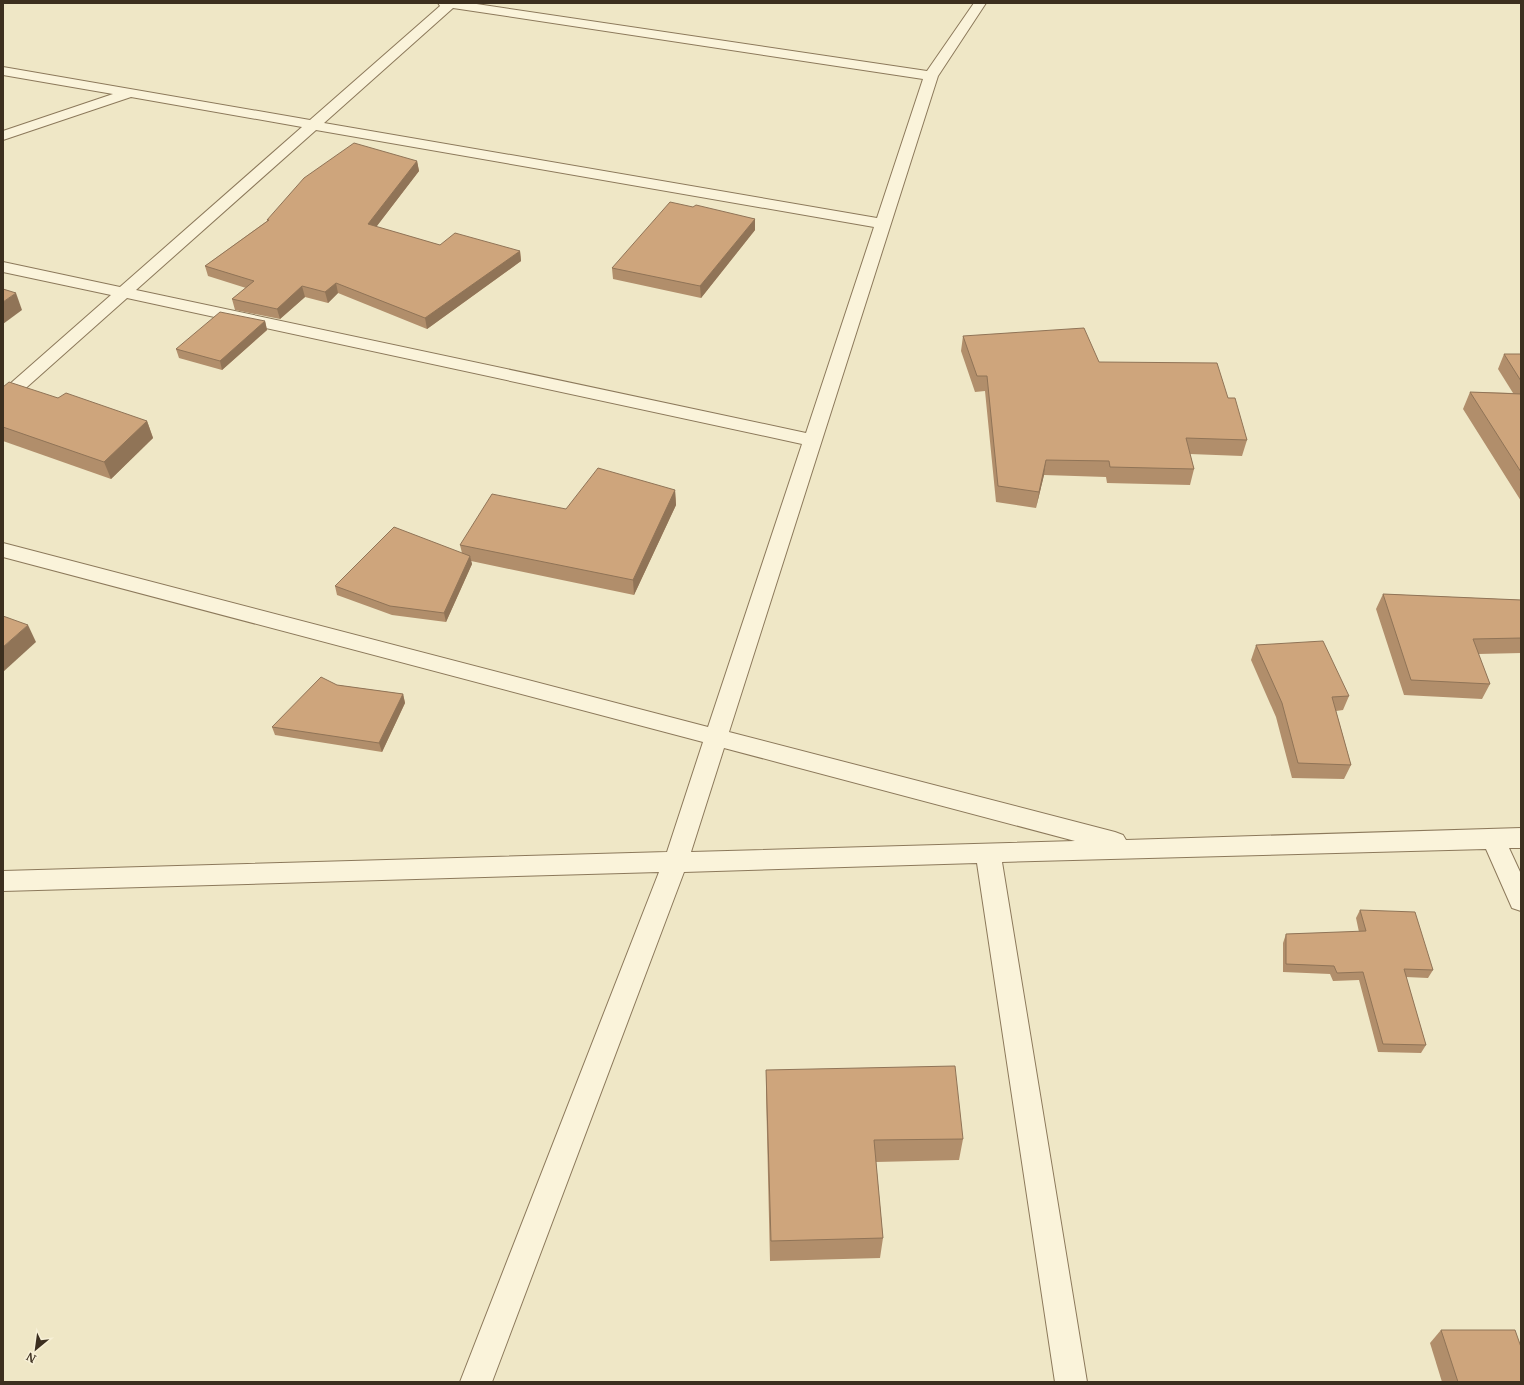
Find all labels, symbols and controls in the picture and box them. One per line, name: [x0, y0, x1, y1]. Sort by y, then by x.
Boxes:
north arrow: [16, 1329, 56, 1369]
text: N: [24, 1349, 38, 1366]

